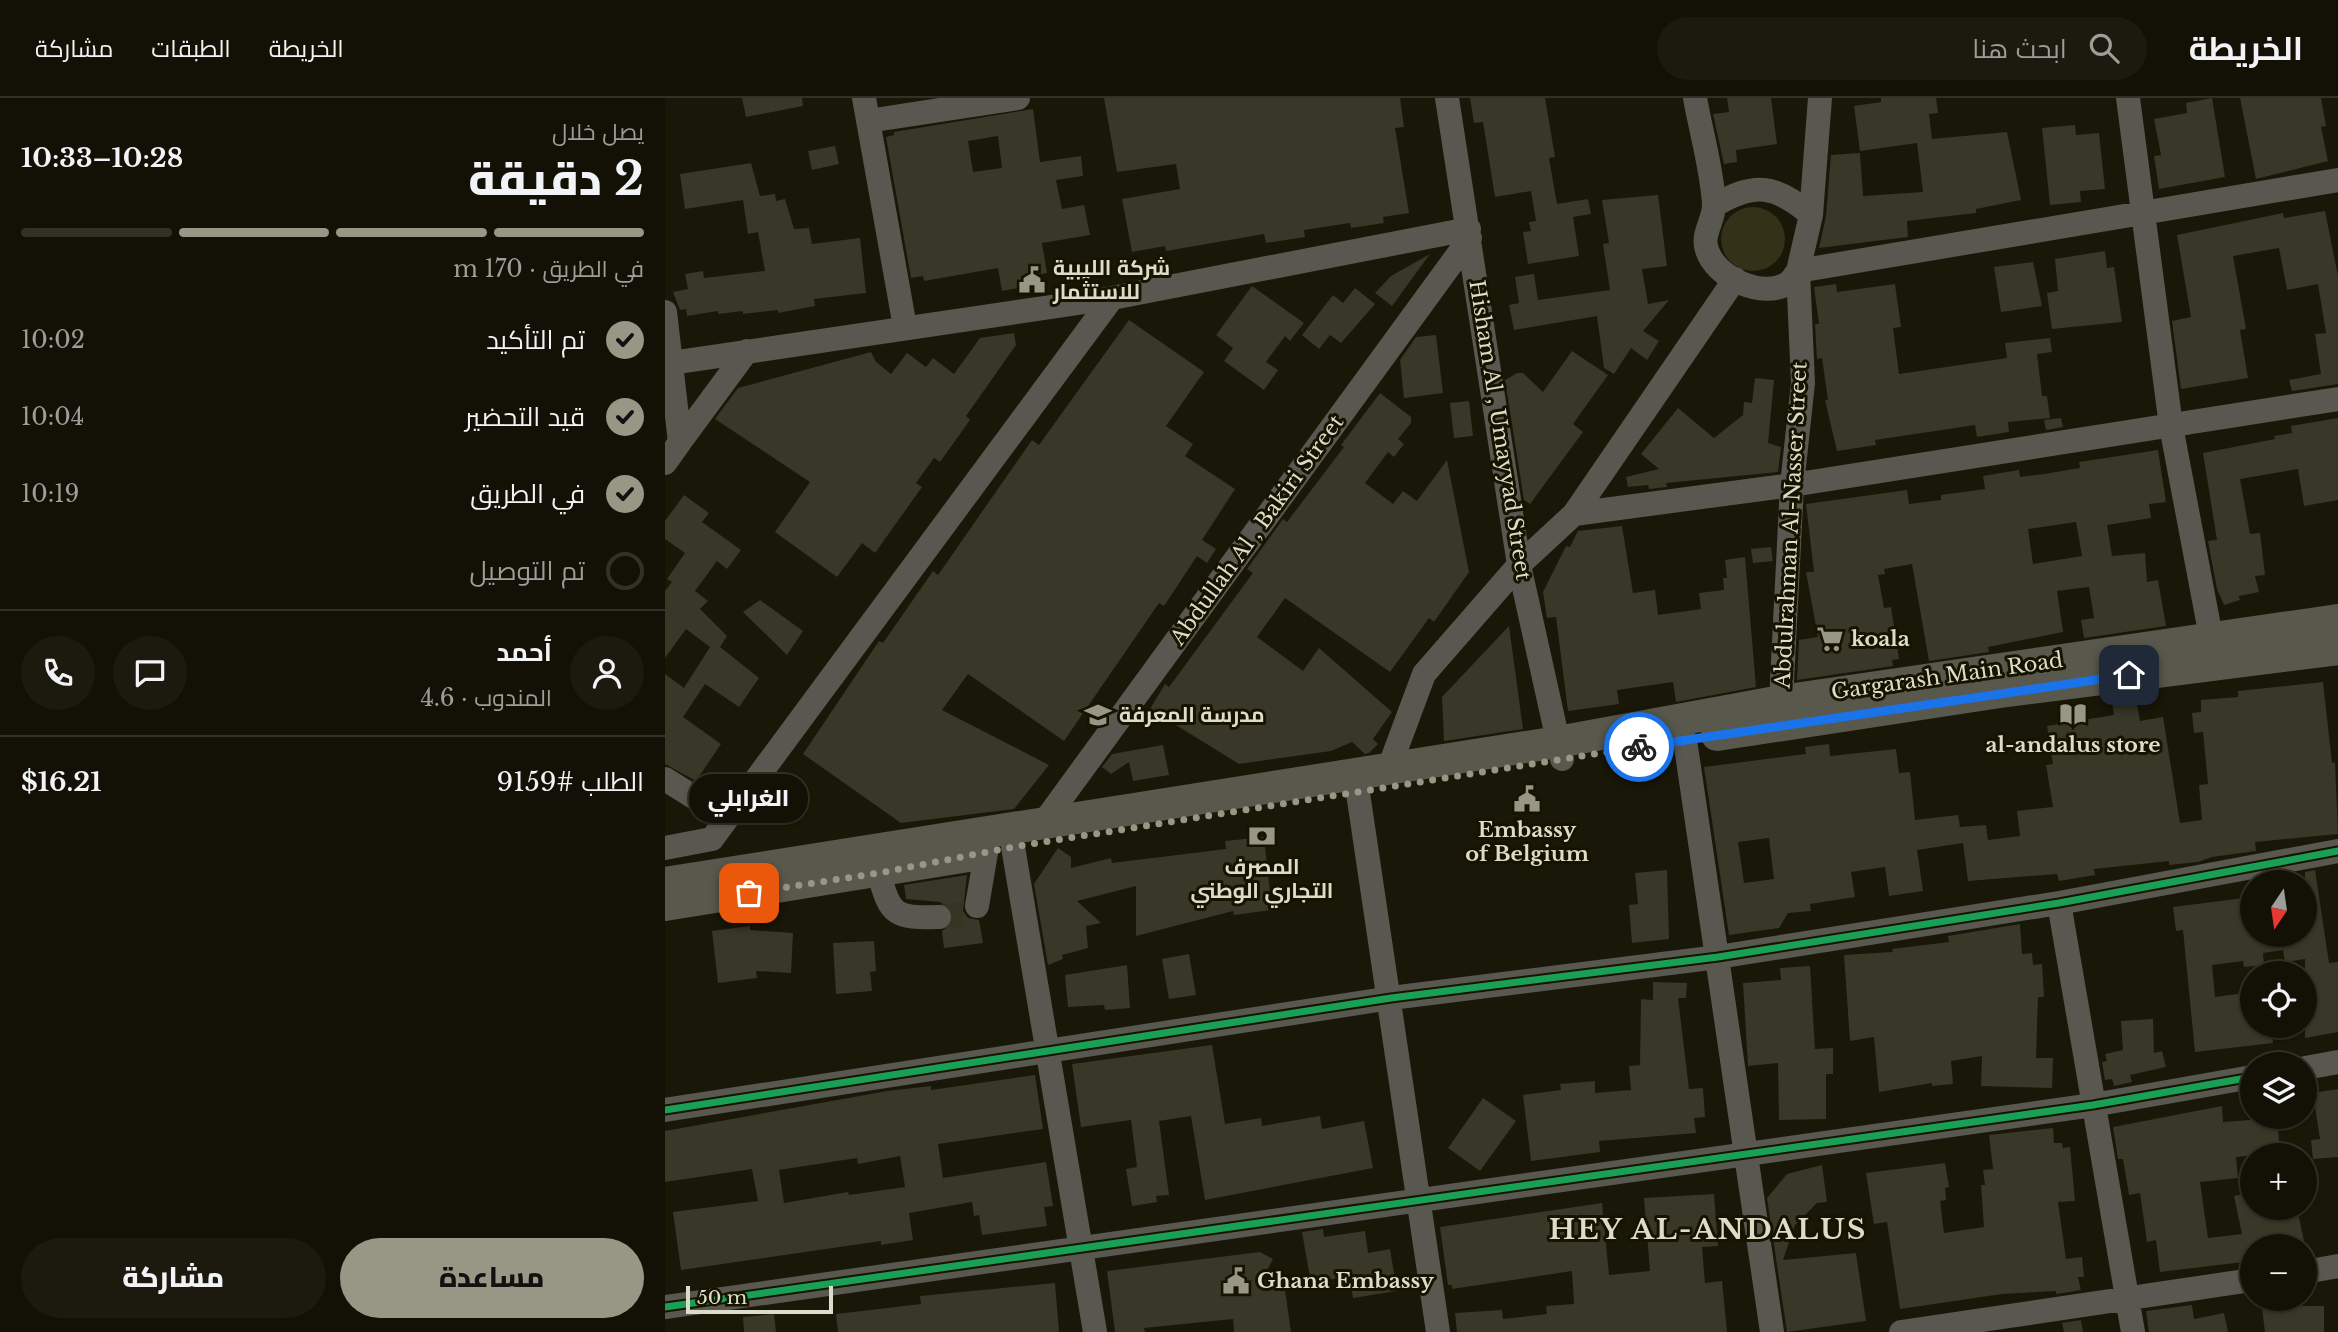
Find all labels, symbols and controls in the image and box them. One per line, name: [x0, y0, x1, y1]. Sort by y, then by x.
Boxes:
search box: [1657, 17, 2147, 80]
text: الخريطة: [2189, 28, 2303, 69]
icon: search: [2085, 29, 2123, 67]
text: ابحث هنا: [1972, 33, 2067, 65]
text: مشاركة: [35, 34, 113, 63]
text: الطبقات: [151, 34, 231, 63]
text: الخريطة: [269, 34, 344, 63]
text: يصل خلال: [552, 118, 644, 146]
text: 10:28–10:33: [21, 142, 183, 174]
text: 2 دقيقة: [468, 150, 644, 207]
text: في الطريق · 170 m: [453, 255, 644, 283]
place label: شركة الليبية للاستثمار: [1052, 255, 1170, 305]
public building icon: شركة الليبية للاستثمار: [1017, 265, 1047, 295]
street label: Hisham Al , Umayyad Street: [1463, 278, 1537, 582]
icon: check: [606, 321, 644, 359]
text: تم التأكيد: [486, 324, 585, 356]
text: 10:02: [21, 326, 85, 354]
street label: Abdulrahman Al-Nasser Street: [1769, 361, 1813, 690]
icon: check: [606, 398, 644, 436]
text: قيد التحضير: [465, 401, 585, 433]
text: 10:04: [21, 403, 84, 431]
street label: Abdullah Al , Bakiri Street: [1164, 410, 1349, 651]
icon: check: [606, 475, 644, 513]
text: في الطريق: [470, 478, 585, 510]
text: 10:19: [21, 480, 79, 508]
text: تم التوصيل: [470, 555, 585, 587]
supermarket icon: koala: [1815, 624, 1845, 654]
place label: koala: [1851, 626, 1910, 652]
button: phone: [21, 636, 95, 710]
button: chat: [113, 636, 187, 710]
text: أحمد: [496, 636, 552, 668]
button: person: [570, 636, 644, 710]
pin: [2099, 645, 2159, 705]
street label: Gargarash Main Road: [1829, 647, 2065, 705]
icon: home: [2110, 656, 2148, 694]
text: المندوب · 4.6: [420, 684, 552, 712]
library icon: al-andalus store: [2058, 699, 2088, 729]
school or university icon: مدرسة المعرفة: [1083, 700, 1113, 730]
place label: مدرسة المعرفة: [1119, 702, 1265, 728]
courier: [1604, 712, 1674, 782]
icon: bike: [1620, 728, 1658, 766]
place label: al-andalus store: [1985, 732, 2161, 758]
text: $16.21: [21, 766, 102, 798]
text: الطلب #9159: [497, 766, 644, 798]
callout: الغرابلي: [689, 774, 809, 823]
text: الغرابلي: [708, 784, 789, 812]
public building icon: Embassy of Belgium: [1512, 784, 1542, 814]
place label: Embassy of Belgium: [1465, 817, 1589, 867]
bank icon: المصرف التجاري الوطني: [1247, 821, 1277, 851]
place label: المصرف التجاري الوطني: [1191, 854, 1333, 908]
pin: [719, 863, 779, 923]
north arrow: [2240, 870, 2317, 947]
map controls: [2240, 870, 2317, 1311]
icon: bag: [730, 874, 768, 912]
button: locate: [2240, 961, 2317, 1038]
button: layers: [2240, 1052, 2317, 1129]
button: +: [2240, 1143, 2317, 1220]
district label: HEY AL-ANDALUS: [1549, 1212, 1867, 1247]
button: −: [2240, 1234, 2317, 1311]
button: مشاركة: [21, 1238, 326, 1318]
button: مساعدة: [340, 1238, 644, 1318]
public building icon: Ghana Embassy: [1221, 1266, 1251, 1296]
place label: Ghana Embassy: [1257, 1268, 1434, 1294]
scale bar: [686, 1283, 833, 1315]
text: 50 m: [697, 1286, 747, 1309]

